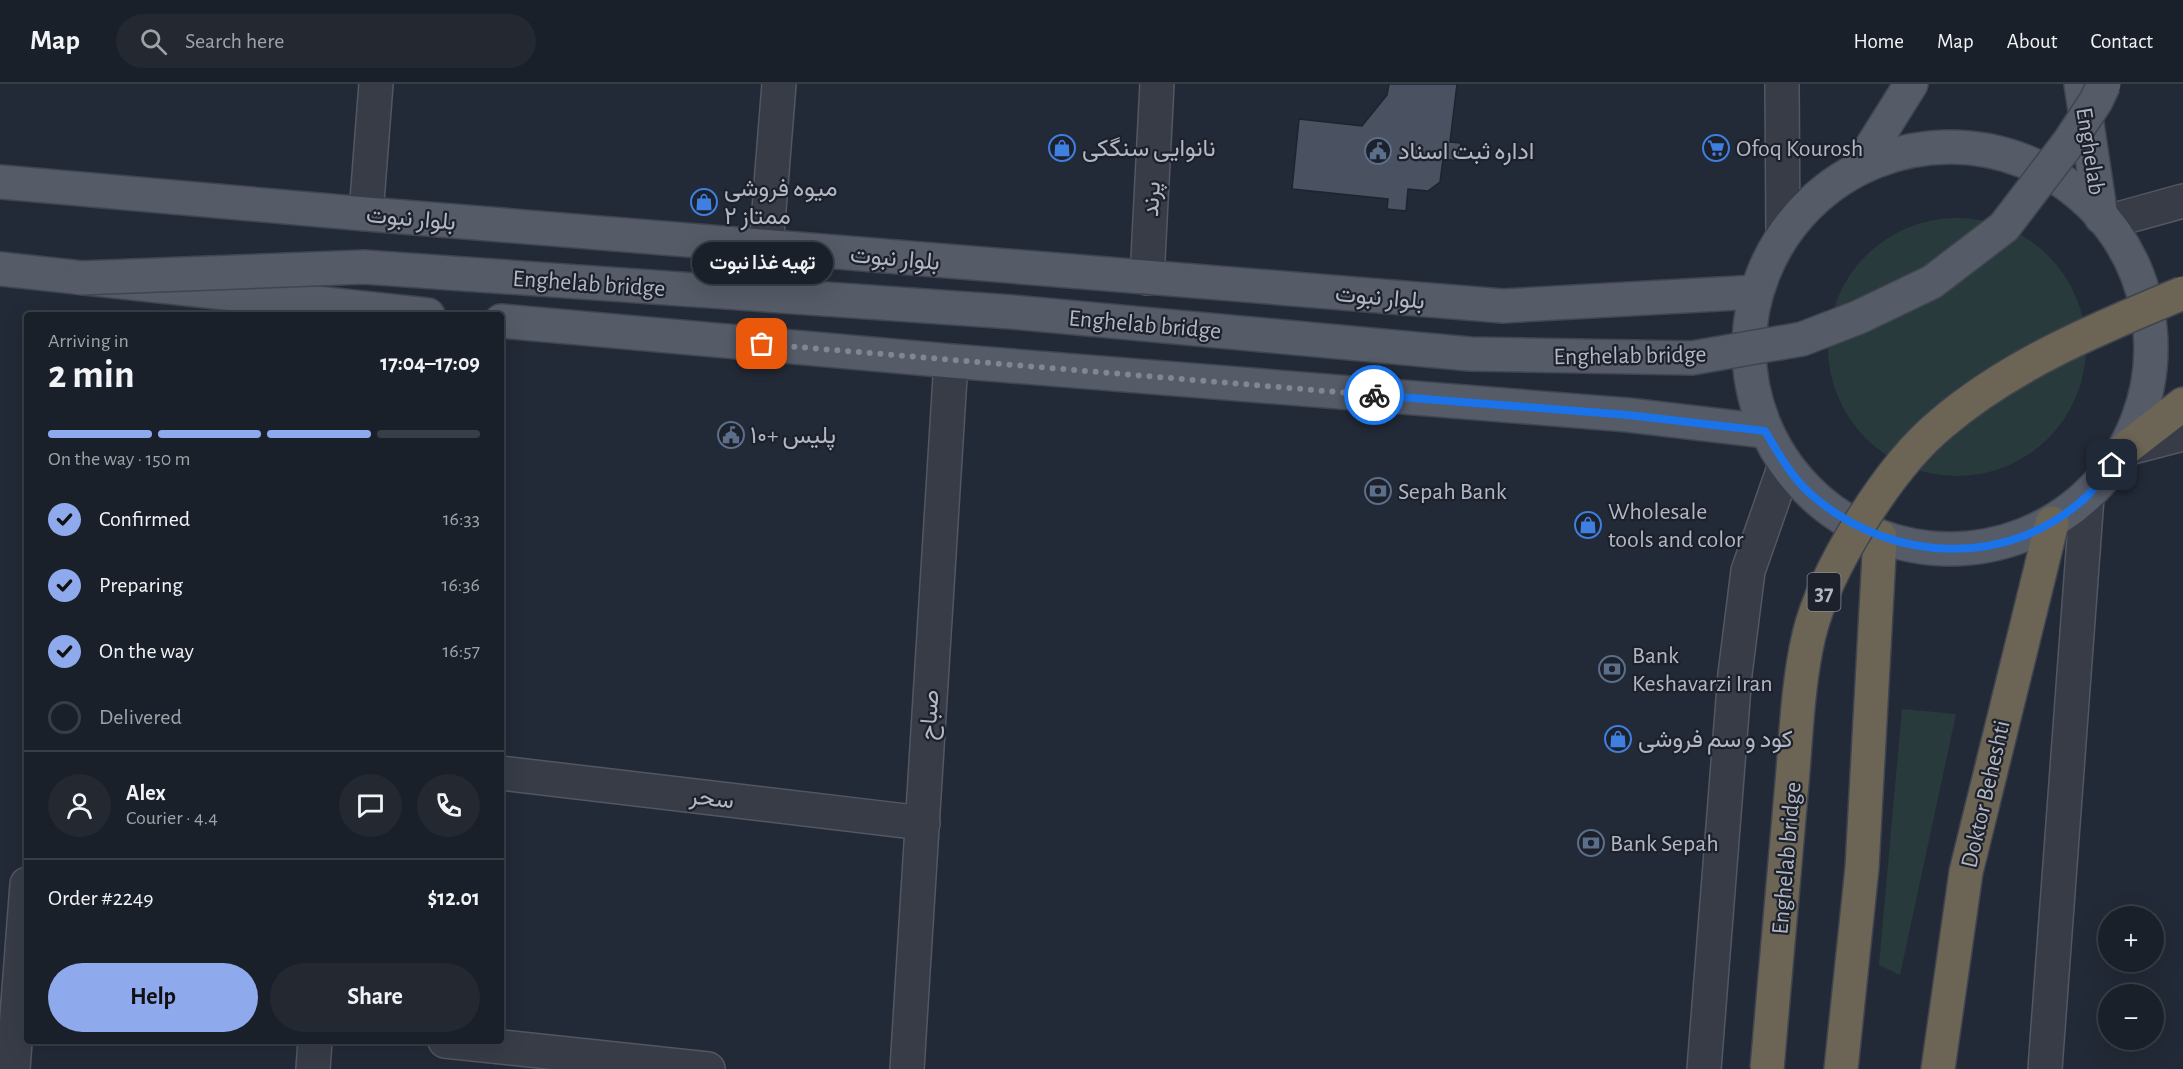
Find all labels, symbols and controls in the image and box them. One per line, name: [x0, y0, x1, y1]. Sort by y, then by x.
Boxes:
search box: [116, 14, 536, 68]
icon: search: [137, 25, 170, 58]
text: Map: [30, 27, 80, 55]
text: Search here: [185, 30, 284, 52]
text: Home: [1853, 31, 1904, 52]
text: Map: [1937, 31, 1974, 52]
text: About: [2007, 31, 2057, 52]
text: Contact: [2090, 31, 2153, 52]
street label: Enghelab: [2071, 106, 2109, 197]
shop icon: نانوایی سنگکی: [1047, 133, 1077, 163]
supermarket icon: Ofoq Kourosh: [1701, 133, 1731, 163]
place label: نانوایی سنگکی: [1082, 136, 1216, 163]
public building icon: اداره ثبت اسناد: [1363, 136, 1393, 166]
place label: Ofoq Kourosh: [1736, 137, 1863, 161]
place label: اداره ثبت اسناد: [1398, 140, 1534, 166]
place label: میوه فروشی ممتاز ۲: [724, 177, 838, 231]
street label: پرند: [1139, 181, 1168, 218]
shop icon: میوه فروشی ممتاز ۲: [689, 187, 719, 217]
street label: بلوار نبوت: [365, 203, 457, 237]
callout: تهیه غذا نبوت: [692, 242, 832, 284]
street label: بلوار نبوت: [849, 243, 941, 277]
text: تهیه غذا نبوت: [709, 253, 816, 273]
street label: Enghelab bridge: [512, 267, 666, 301]
street label: بلوار نبوت: [1334, 282, 1426, 316]
street label: Enghelab bridge: [1068, 306, 1222, 344]
pin: [736, 318, 787, 369]
icon: bag: [745, 327, 778, 360]
text: Arriving in: [48, 331, 129, 351]
street label: Enghelab bridge: [1553, 343, 1707, 369]
text: 17:04–17:09: [380, 352, 480, 374]
text: 2 min: [48, 356, 135, 395]
courier: [1344, 365, 1404, 425]
icon: bike: [1358, 379, 1391, 412]
public building icon: پلیس +۱۰: [716, 420, 746, 450]
place label: پلیس +۱۰: [750, 424, 836, 451]
pin: [2086, 439, 2137, 490]
icon: home: [2095, 448, 2128, 481]
text: On the way · 150 m: [48, 449, 191, 469]
bank icon: Sepah Bank: [1363, 476, 1393, 506]
place label: Sepah Bank: [1398, 480, 1507, 504]
place label: Wholesale tools and color: [1608, 500, 1744, 552]
icon: check: [48, 503, 81, 536]
text: Confirmed: [99, 508, 190, 530]
text: 16:33: [443, 509, 480, 529]
shop icon: Wholesale tools and color: [1573, 510, 1603, 540]
icon: check: [48, 569, 81, 602]
road number: 37: [1808, 573, 1840, 611]
text: Preparing: [99, 574, 183, 596]
text: 16:36: [442, 575, 480, 595]
icon: check: [48, 635, 81, 668]
text: On the way: [99, 640, 194, 662]
text: 16:57: [442, 641, 480, 661]
place label: Bank Keshavarzi Iran: [1632, 644, 1773, 696]
bank icon: Bank Keshavarzi Iran: [1597, 654, 1627, 684]
street label: صباح: [916, 689, 947, 741]
text: Delivered: [99, 706, 182, 728]
street label: Doktor Beheshti: [1957, 718, 2015, 870]
shop icon: کود و سم فروشی: [1603, 724, 1633, 754]
place label: کود و سم فروشی: [1638, 728, 1793, 755]
button: person: [48, 774, 111, 837]
button: chat: [339, 774, 402, 837]
button: phone: [417, 774, 480, 837]
street label: Enghelab bridge: [1768, 781, 1806, 935]
text: Alex: [126, 782, 166, 804]
street label: سحر: [687, 784, 735, 816]
text: Courier · 4.4: [126, 808, 218, 828]
bank icon: Bank Sepah: [1576, 828, 1606, 858]
place label: Bank Sepah: [1610, 832, 1719, 856]
text: Order #2249: [48, 887, 154, 909]
text: $12.01: [427, 887, 480, 909]
map controls: [2098, 906, 2164, 1050]
button: +: [2098, 906, 2164, 972]
button: Help: [48, 963, 258, 1032]
button: Share: [270, 963, 480, 1032]
button: −: [2098, 984, 2164, 1050]

